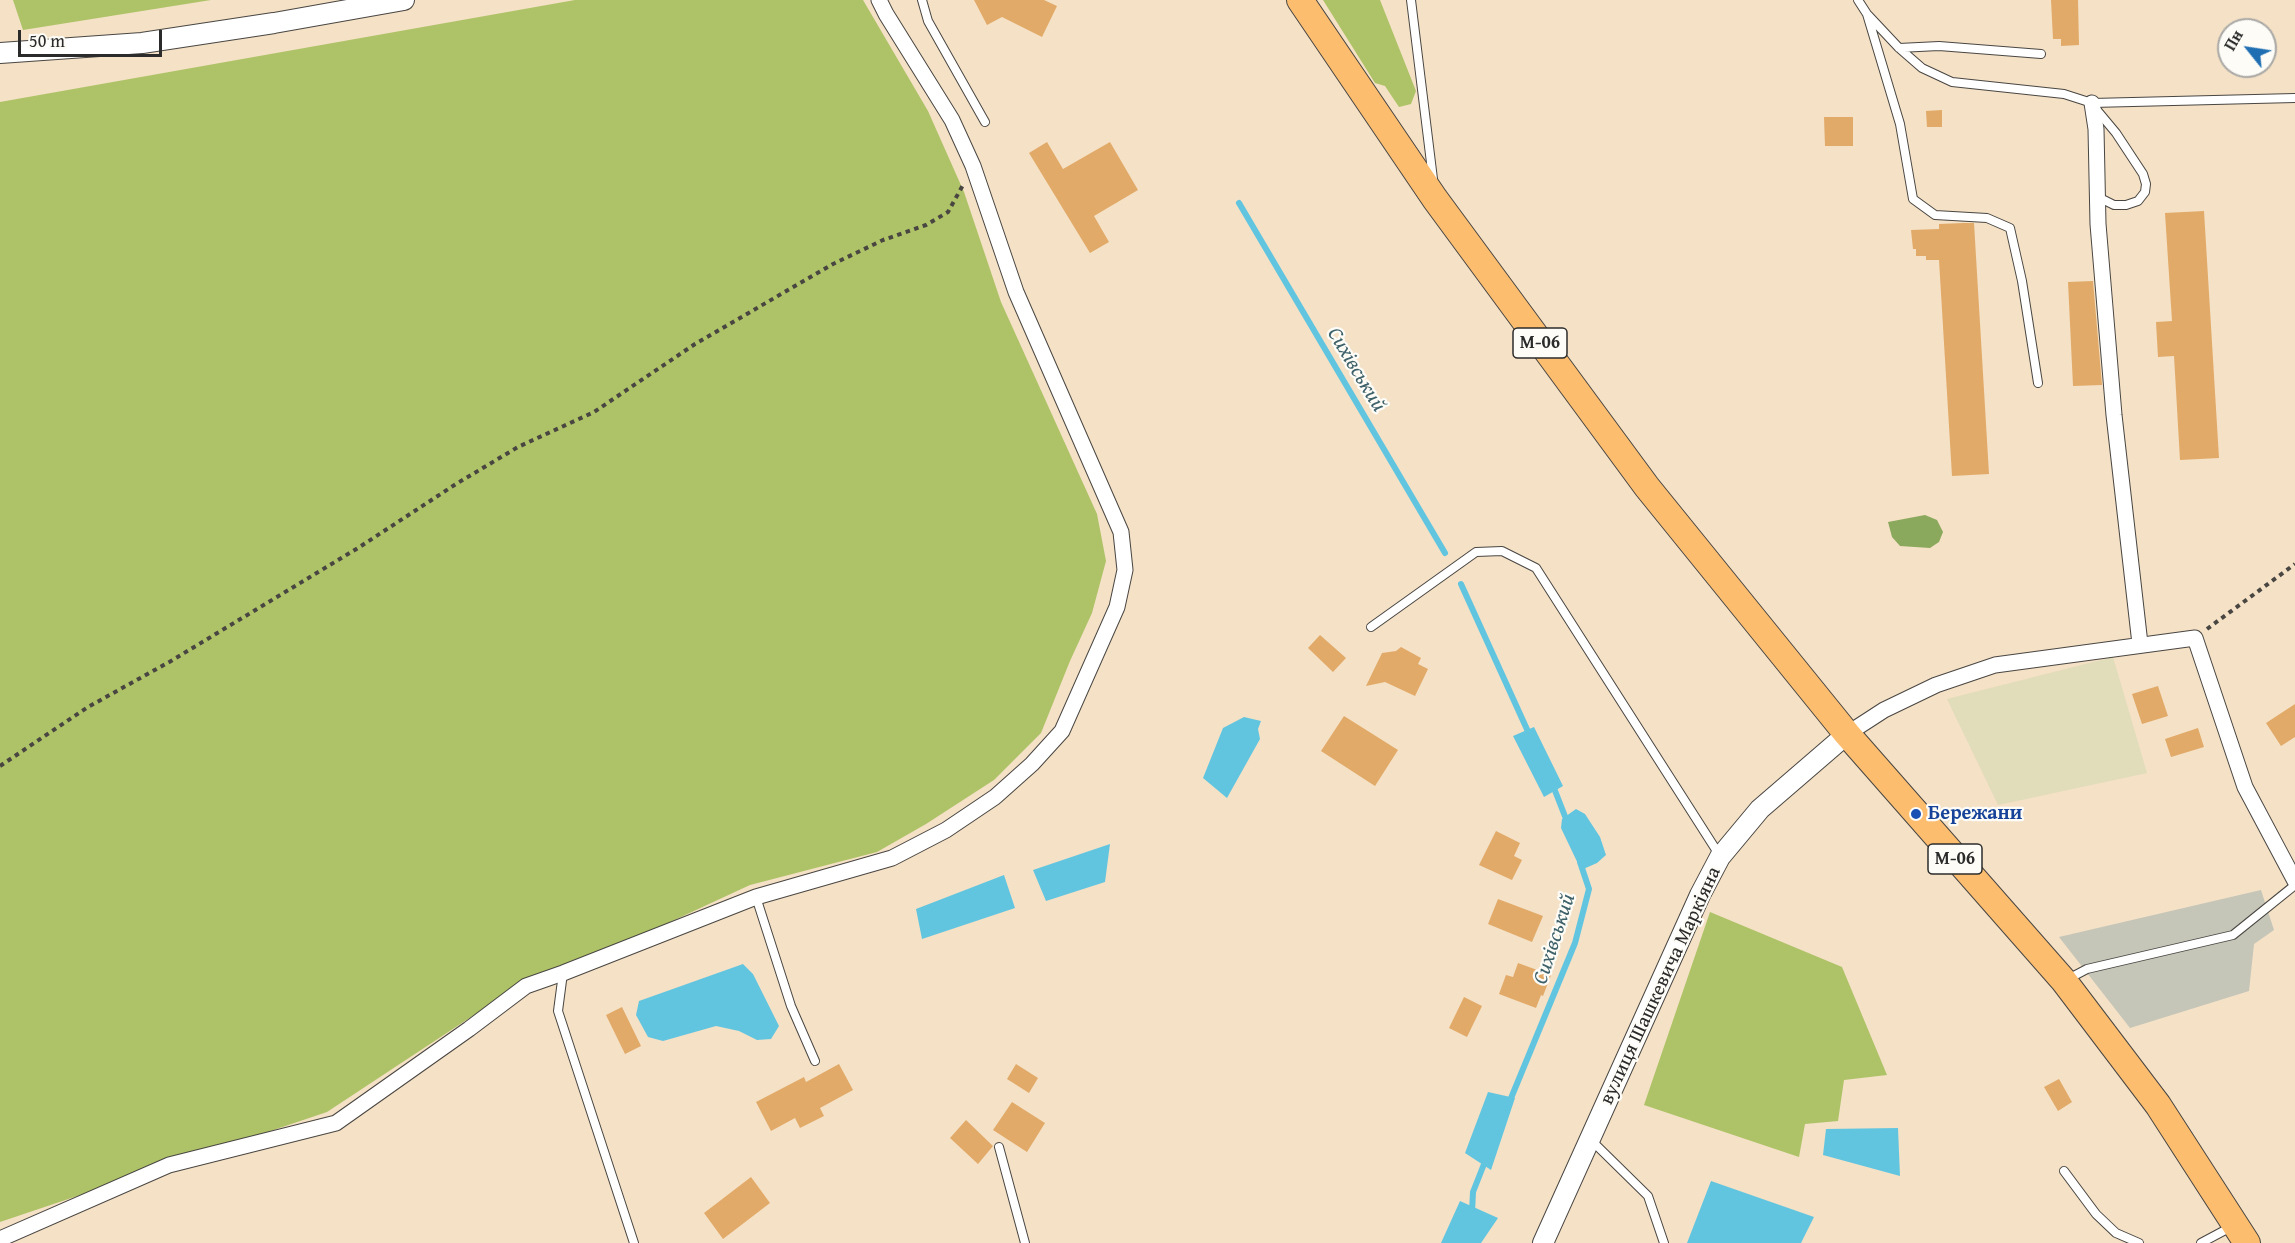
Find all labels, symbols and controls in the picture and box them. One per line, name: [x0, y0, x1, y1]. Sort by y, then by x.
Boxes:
scale bar: [21, 18, 165, 56]
north arrow: [2217, 18, 2277, 78]
text: Пн: [2218, 25, 2249, 55]
text: 50 m: [29, 27, 65, 54]
water label: Сихівський: [1321, 323, 1391, 417]
road number: М-06: [1513, 328, 1567, 358]
place label: Бережани: [1928, 802, 2022, 826]
marker: Бережани: [1909, 807, 1923, 821]
road number: М-06: [1928, 844, 1982, 874]
street label: вулиця Шашкевича Маркіяна: [1595, 863, 1727, 1109]
water label: Сихівський: [1529, 891, 1581, 987]

